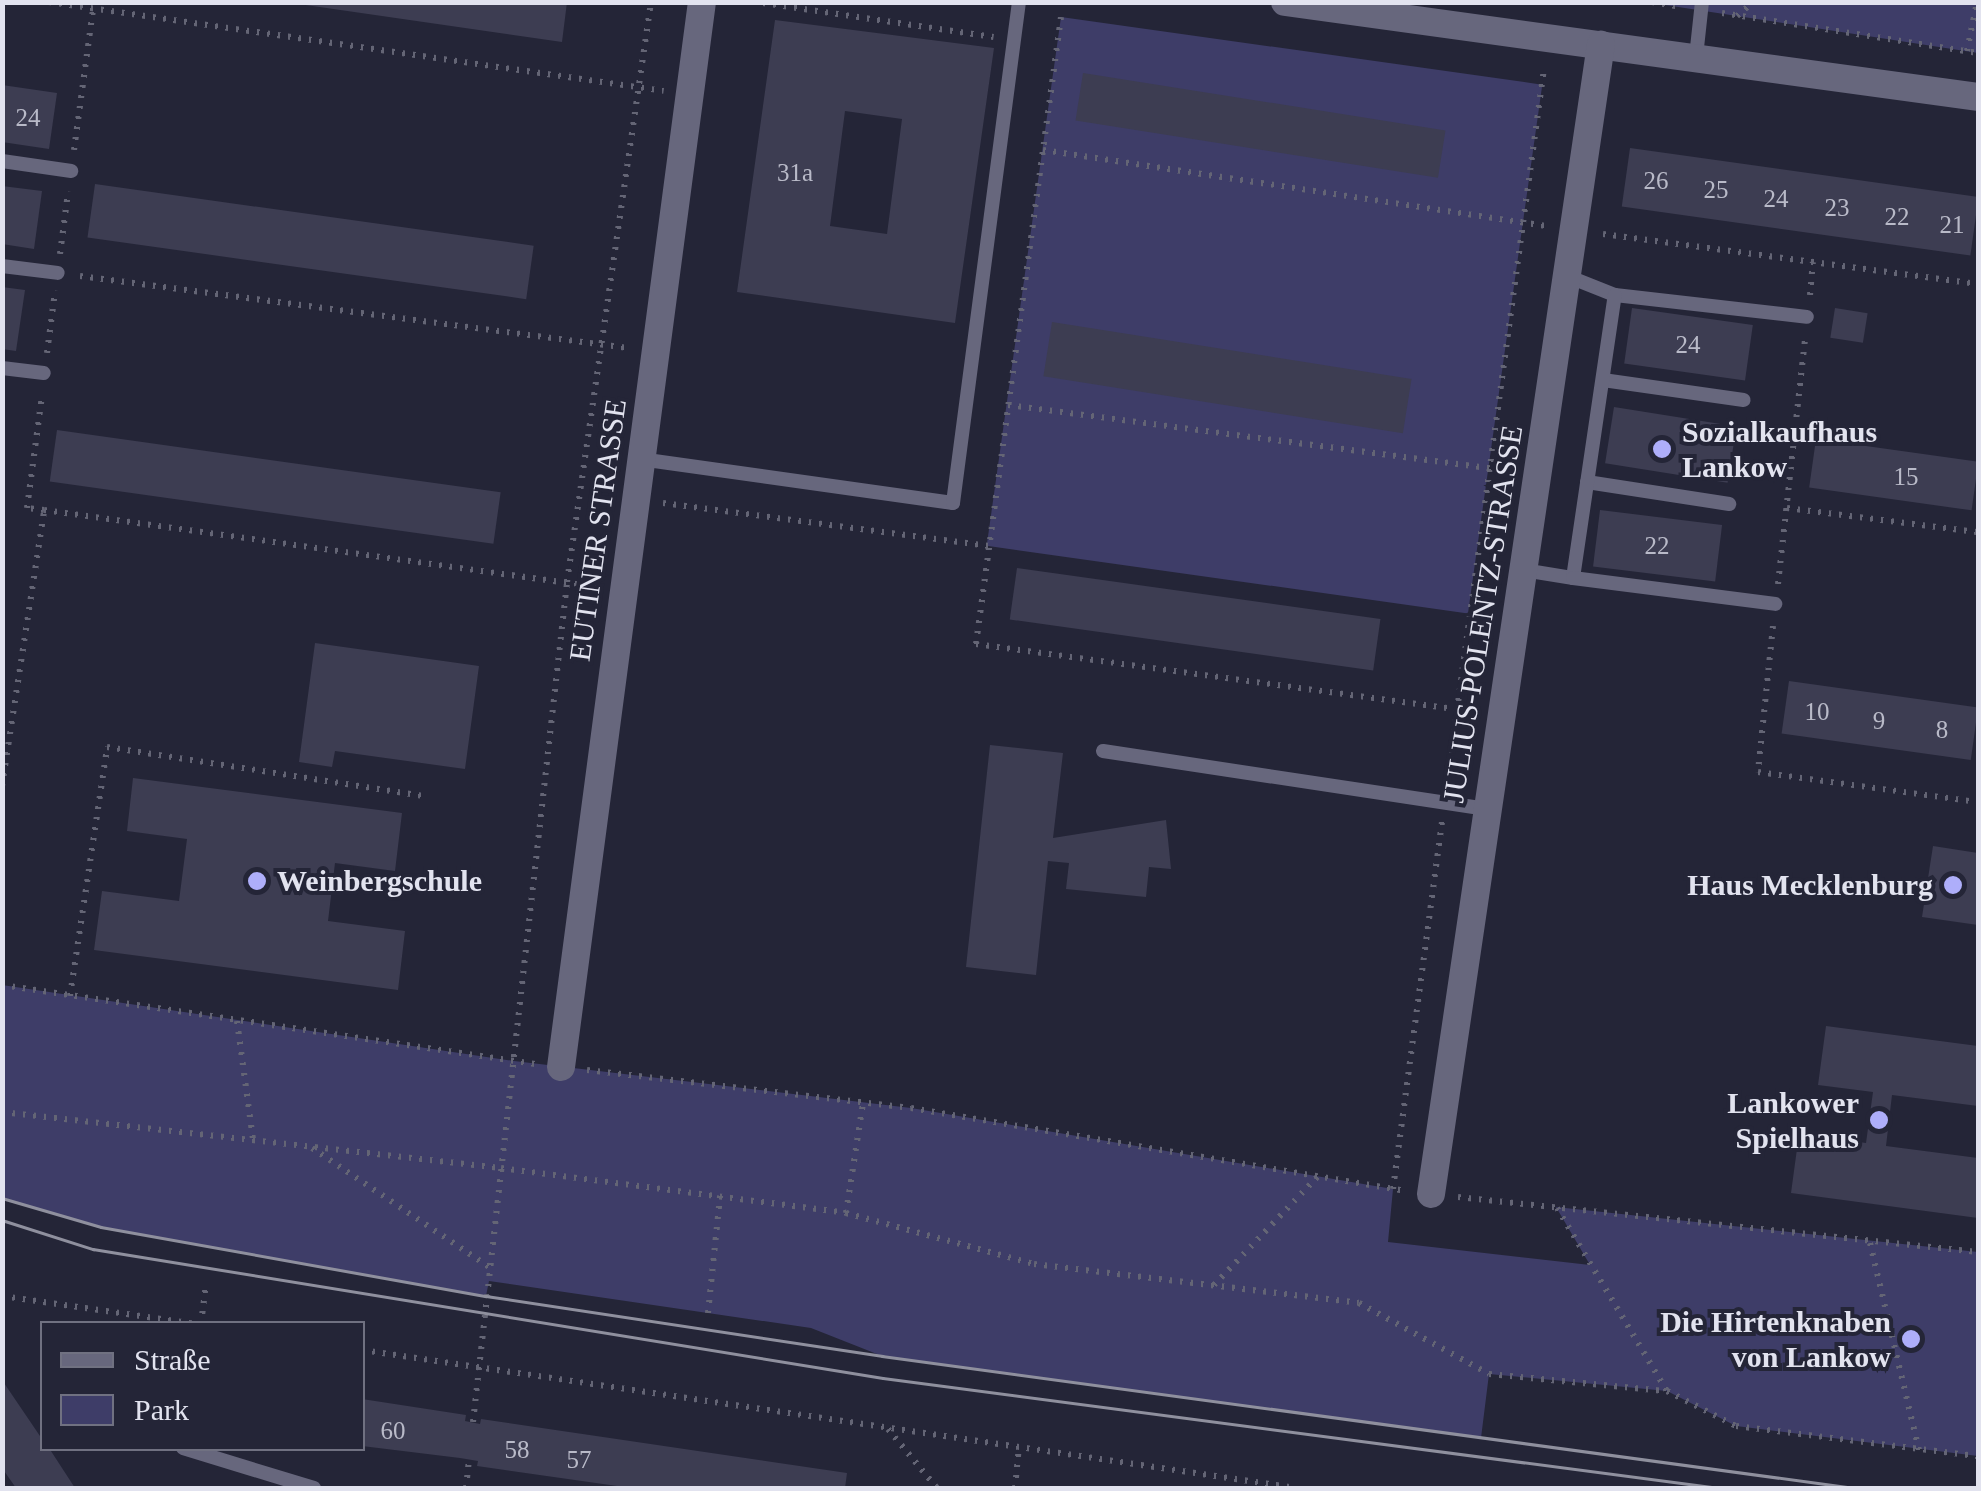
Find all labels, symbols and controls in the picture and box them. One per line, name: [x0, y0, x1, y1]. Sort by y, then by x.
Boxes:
house number: 24: [15, 103, 40, 133]
house number: 31a: [777, 158, 813, 188]
house number: 26: [1644, 166, 1668, 196]
house number: 25: [1704, 175, 1728, 205]
house number: 24: [1764, 184, 1788, 214]
house number: 23: [1824, 193, 1850, 223]
house number: 22: [1884, 202, 1910, 232]
house number: 21: [1940, 210, 1964, 240]
house number: 24: [1676, 330, 1700, 360]
street label: EUTINER STRASSE: [562, 397, 634, 663]
place label: Sozialkaufhaus Lankow: [1682, 414, 1877, 484]
street label: JULIUS-POLENTZ-STRASSE: [1435, 423, 1531, 805]
marker: Sozialkaufhaus Lankow: [1651, 438, 1673, 460]
house number: 15: [1894, 462, 1918, 492]
house number: 22: [1644, 531, 1670, 561]
house number: 10: [1804, 697, 1830, 727]
house number: 9: [1873, 706, 1885, 736]
house number: 8: [1936, 715, 1948, 745]
place label: Weinbergschule: [277, 863, 482, 899]
place label: Haus Mecklenburg: [1687, 867, 1933, 903]
marker: Weinbergschule: [246, 870, 268, 892]
marker: Haus Mecklenburg: [1942, 874, 1964, 896]
place label: Lankower Spielhaus: [1727, 1085, 1859, 1156]
marker: Lankower Spielhaus: [1868, 1109, 1890, 1131]
place label: Die Hirtenknaben von Lankow: [1660, 1304, 1891, 1374]
legend: [40, 1321, 365, 1451]
marker: Die Hirtenknaben von Lankow: [1900, 1328, 1922, 1350]
text: Straße: [134, 1343, 211, 1376]
text: Park: [134, 1393, 189, 1426]
house number: 60: [380, 1416, 406, 1446]
house number: 58: [504, 1435, 530, 1465]
house number: 57: [566, 1445, 592, 1475]

